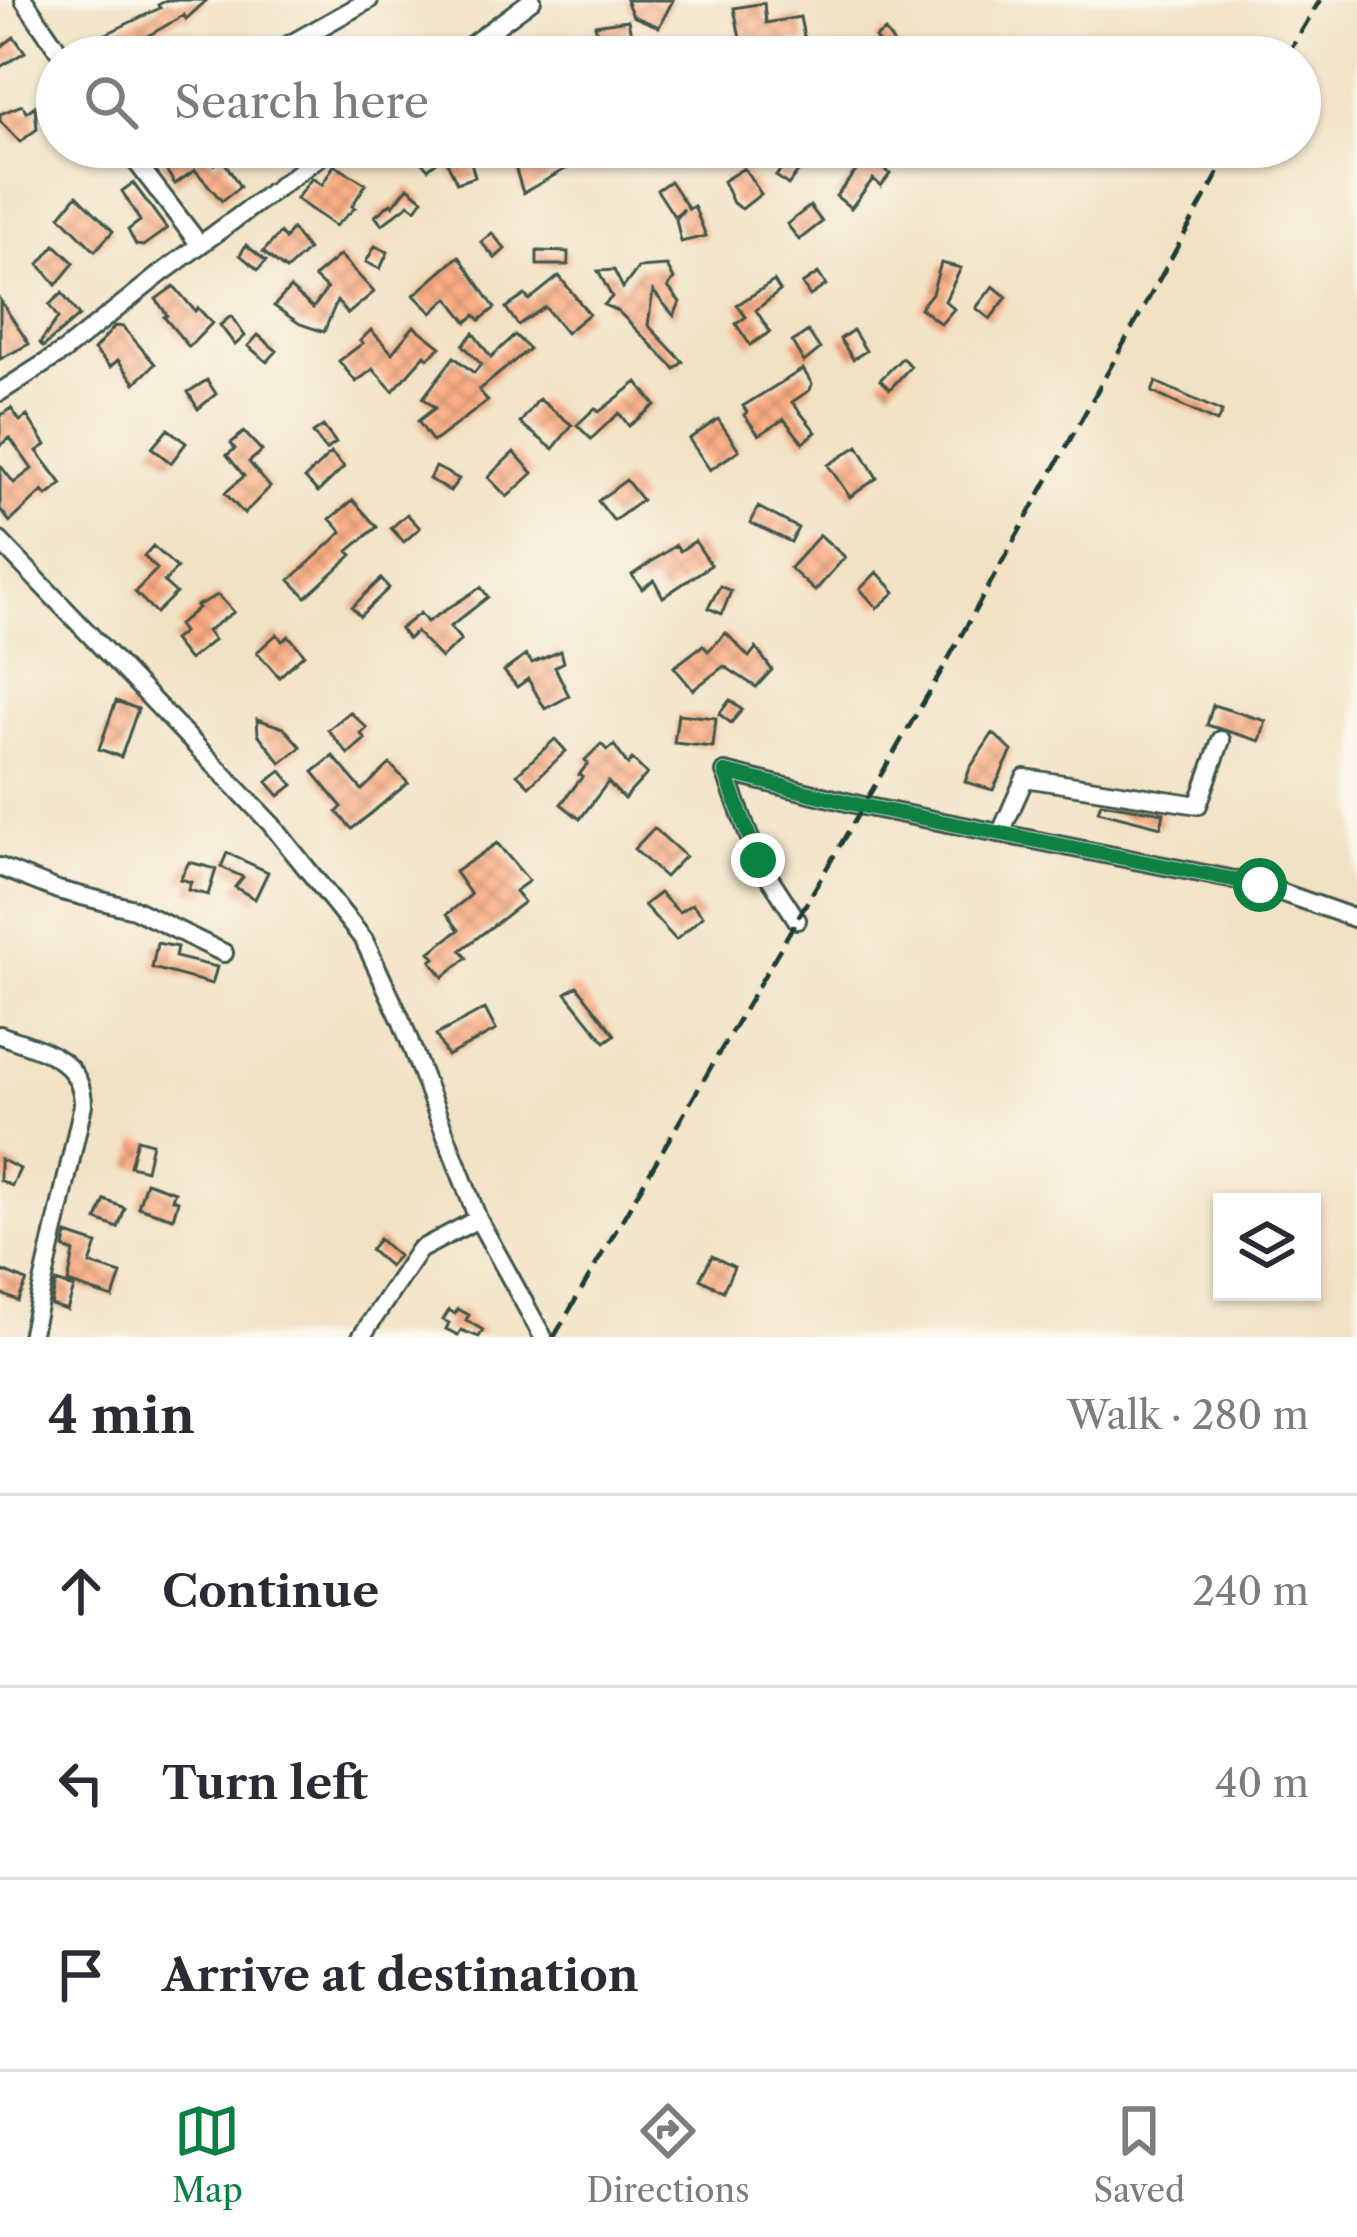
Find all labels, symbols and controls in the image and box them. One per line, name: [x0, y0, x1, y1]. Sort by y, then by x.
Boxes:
search box: [36, 36, 1321, 168]
icon: search: [78, 69, 144, 135]
text: Search here: [174, 74, 429, 130]
route end: [731, 833, 785, 887]
route start: [1233, 858, 1287, 912]
map controls: [1213, 1193, 1321, 1301]
button: layers: [1213, 1193, 1321, 1301]
text: 4 min: [48, 1384, 195, 1446]
text: Walk · 280 m: [1067, 1391, 1309, 1439]
icon: ahead: [48, 1558, 114, 1624]
text: Continue: [162, 1563, 379, 1619]
text: 240 m: [1193, 1567, 1309, 1615]
icon: left: [48, 1750, 114, 1816]
text: Turn left: [162, 1755, 368, 1811]
text: 40 m: [1215, 1759, 1309, 1807]
icon: arrive: [48, 1942, 114, 2008]
text: Arrive at destination: [162, 1947, 639, 2003]
tab: Map: [172, 2098, 243, 2211]
tab: Directions: [587, 2098, 750, 2211]
tab: Saved: [1093, 2098, 1185, 2211]

